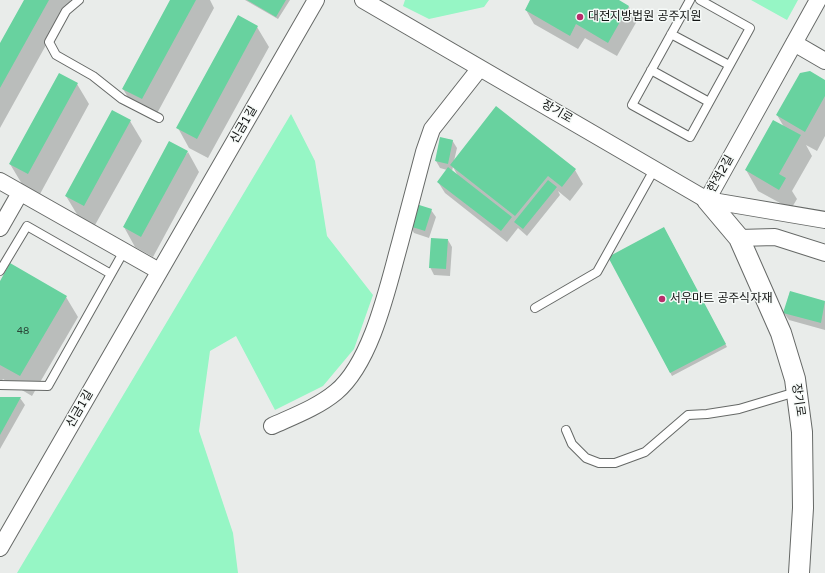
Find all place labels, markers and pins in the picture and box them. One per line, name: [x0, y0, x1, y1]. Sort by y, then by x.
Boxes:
place label: 대전지방법원 공주지원: [588, 10, 702, 24]
marker: 대전지방법원 공주지원: [575, 12, 585, 22]
place label: 서우마트 공주식자재: [670, 292, 772, 306]
marker: 서우마트 공주식자재: [657, 294, 667, 304]

